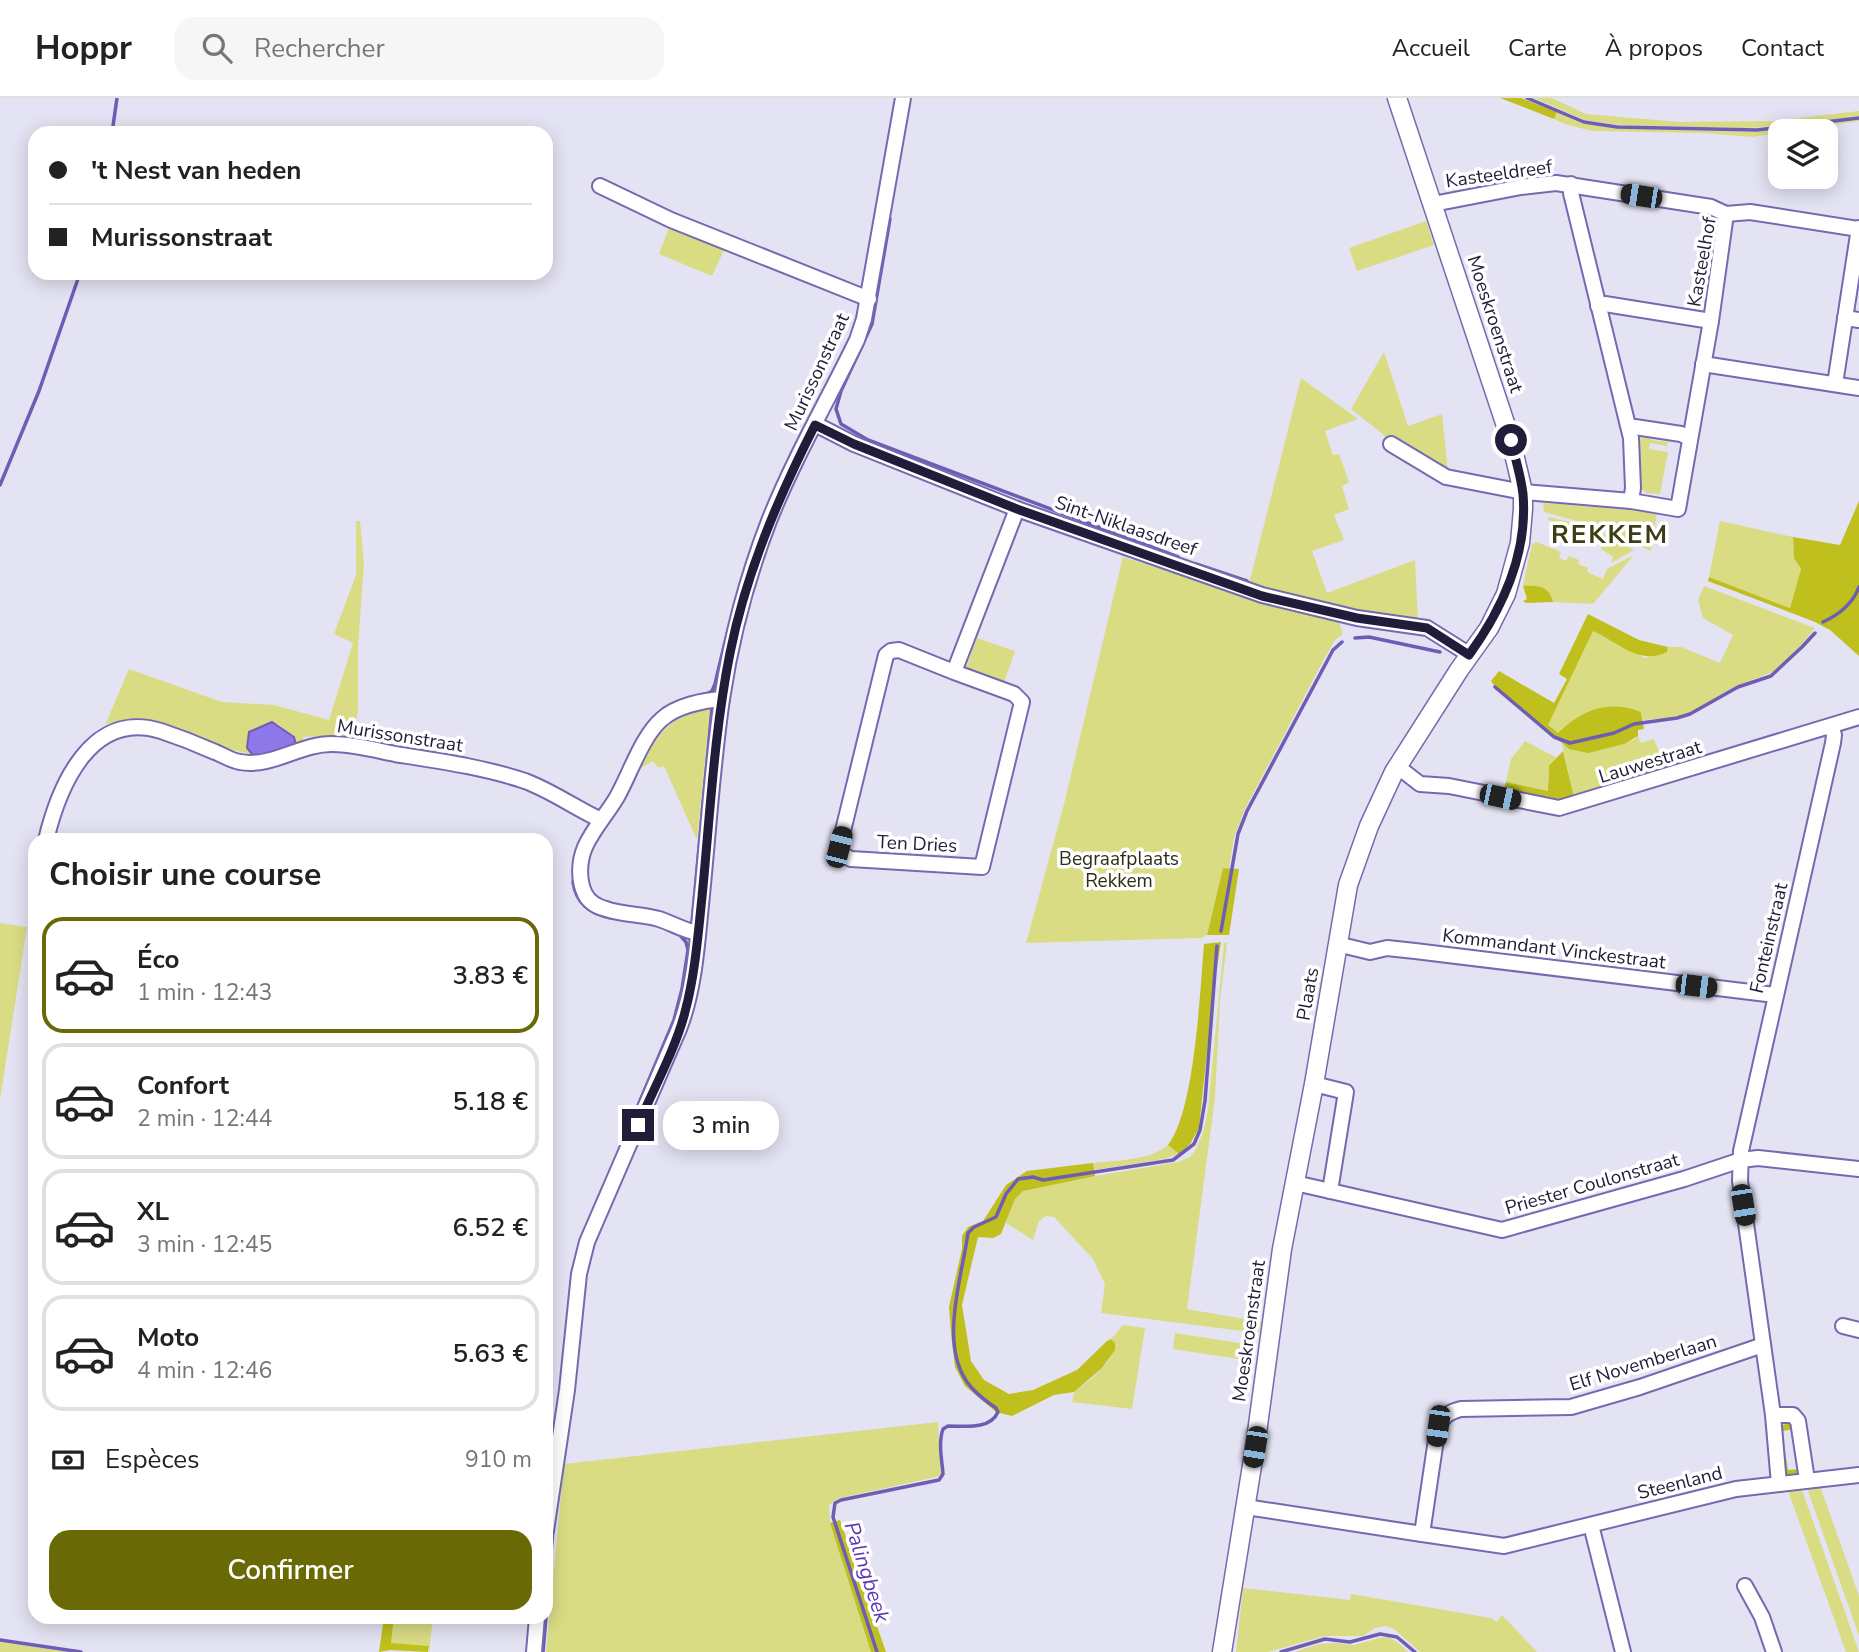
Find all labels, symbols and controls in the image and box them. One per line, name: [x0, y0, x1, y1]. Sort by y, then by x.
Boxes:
search box: [174, 17, 664, 80]
text: Hoppr: [35, 26, 132, 71]
icon: search: [198, 29, 236, 67]
text: Rechercher: [254, 31, 385, 66]
text: Accueil: [1392, 32, 1470, 64]
text: Carte: [1508, 32, 1567, 64]
text: À propos: [1605, 32, 1703, 64]
text: Contact: [1741, 32, 1824, 64]
map controls: [1768, 119, 1838, 189]
button: layers: [1768, 119, 1838, 189]
text: 't Nest van heden: [91, 153, 302, 188]
street label: Kasteeldreef: [1444, 154, 1555, 194]
car: [1619, 182, 1664, 210]
street label: Kasteelhof: [1681, 214, 1723, 309]
text: Murissonstraat: [91, 220, 272, 255]
street label: Moeskroenstraat: [1461, 252, 1530, 396]
street label: Murissonstraat: [778, 309, 856, 435]
route start: [1495, 424, 1527, 456]
street label: Sint-Niklaasdreef: [1052, 490, 1201, 563]
district label: REKKEM: [1551, 517, 1669, 552]
street label: Murissonstraat: [335, 713, 465, 759]
street label: Lauwestraat: [1595, 734, 1705, 790]
car: [1478, 782, 1523, 812]
car: [824, 824, 855, 870]
street label: Ten Dries: [876, 829, 958, 859]
park label: Begraafplaats Rekkem: [1059, 846, 1179, 894]
text: Choisir une course: [49, 853, 321, 896]
street label: Fonteinstraat: [1744, 880, 1794, 996]
street label: Kommandant Vinckestraat: [1441, 922, 1667, 976]
text: Éco: [137, 942, 179, 977]
icon: car: [53, 944, 116, 1007]
text: 3.83 €: [453, 958, 528, 993]
street label: Plaats: [1291, 965, 1325, 1023]
car: [1674, 973, 1719, 999]
text: 1 min · 12:43: [137, 977, 272, 1008]
text: Confort: [137, 1068, 229, 1103]
icon: car: [53, 1070, 116, 1133]
text: 5.18 €: [453, 1084, 528, 1119]
callout: 3 min: [662, 1100, 778, 1150]
text: 2 min · 12:44: [137, 1103, 272, 1134]
route end: [622, 1109, 654, 1141]
text: 3 min: [692, 1110, 750, 1141]
street label: Priester Coulonstraat: [1502, 1147, 1682, 1221]
car: [1730, 1183, 1757, 1227]
text: XL: [137, 1194, 169, 1229]
icon: car: [53, 1196, 116, 1259]
text: 6.52 €: [453, 1210, 528, 1245]
text: 3 min · 12:45: [137, 1229, 272, 1260]
street label: Moeskroenstraat: [1226, 1258, 1272, 1404]
text: Moto: [137, 1320, 199, 1355]
icon: car: [53, 1322, 116, 1385]
street label: Elf Novemberlaan: [1566, 1328, 1720, 1398]
text: 5.63 €: [453, 1336, 528, 1371]
text: 4 min · 12:46: [137, 1355, 272, 1386]
car: [1425, 1404, 1452, 1448]
car: [1242, 1425, 1269, 1469]
icon: cash: [49, 1441, 87, 1479]
text: Espèces: [105, 1442, 200, 1477]
text: 910 m: [465, 1444, 532, 1475]
street label: Steenland: [1635, 1460, 1725, 1506]
water label: Palingbeek: [838, 1518, 897, 1626]
button: Confirmer: [49, 1530, 532, 1610]

